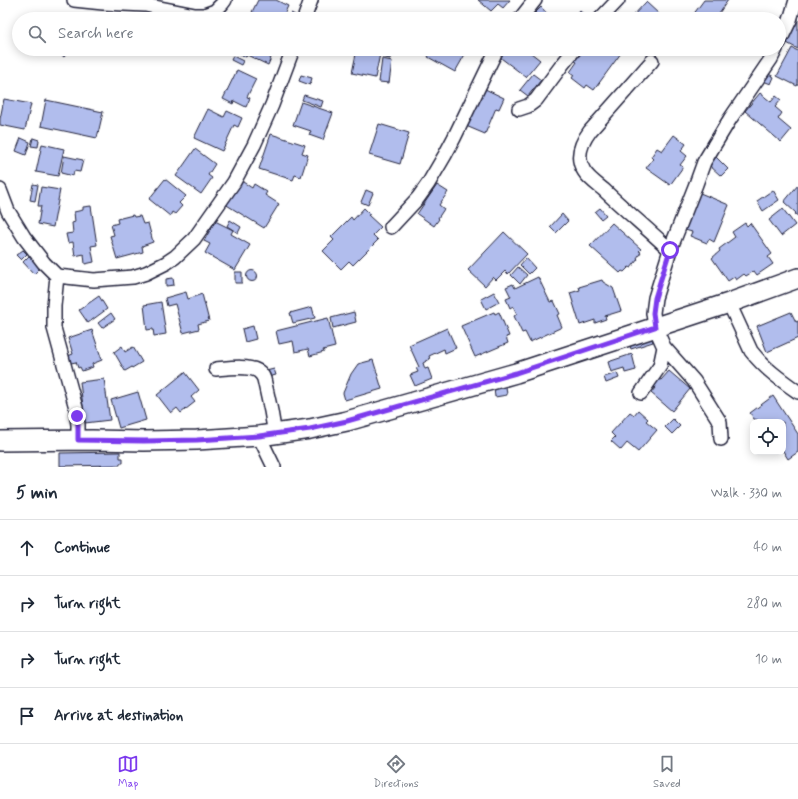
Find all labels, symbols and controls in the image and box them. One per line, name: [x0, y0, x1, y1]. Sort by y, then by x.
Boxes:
search box: [12, 12, 786, 56]
icon: search: [26, 23, 48, 45]
text: Search here: [58, 24, 134, 44]
route start: [661, 241, 679, 259]
route end: [68, 407, 86, 425]
map controls: [750, 419, 786, 455]
button: locate: [750, 419, 786, 455]
text: 5 min: [16, 482, 58, 504]
text: Walk · 330 m: [711, 485, 782, 502]
icon: ahead: [16, 537, 38, 559]
text: Continue: [54, 538, 110, 558]
text: 40 m: [753, 539, 782, 556]
icon: right: [16, 593, 38, 615]
text: Turn right: [54, 594, 121, 614]
text: 280 m: [747, 595, 782, 612]
icon: right: [16, 649, 38, 671]
text: Turn right: [54, 650, 121, 670]
text: 10 m: [755, 651, 782, 668]
icon: arrive: [16, 705, 38, 727]
text: Arrive at destination: [54, 706, 183, 726]
tab: Map: [117, 753, 139, 791]
tab: Directions: [373, 753, 419, 791]
tab: Saved: [653, 753, 681, 791]

